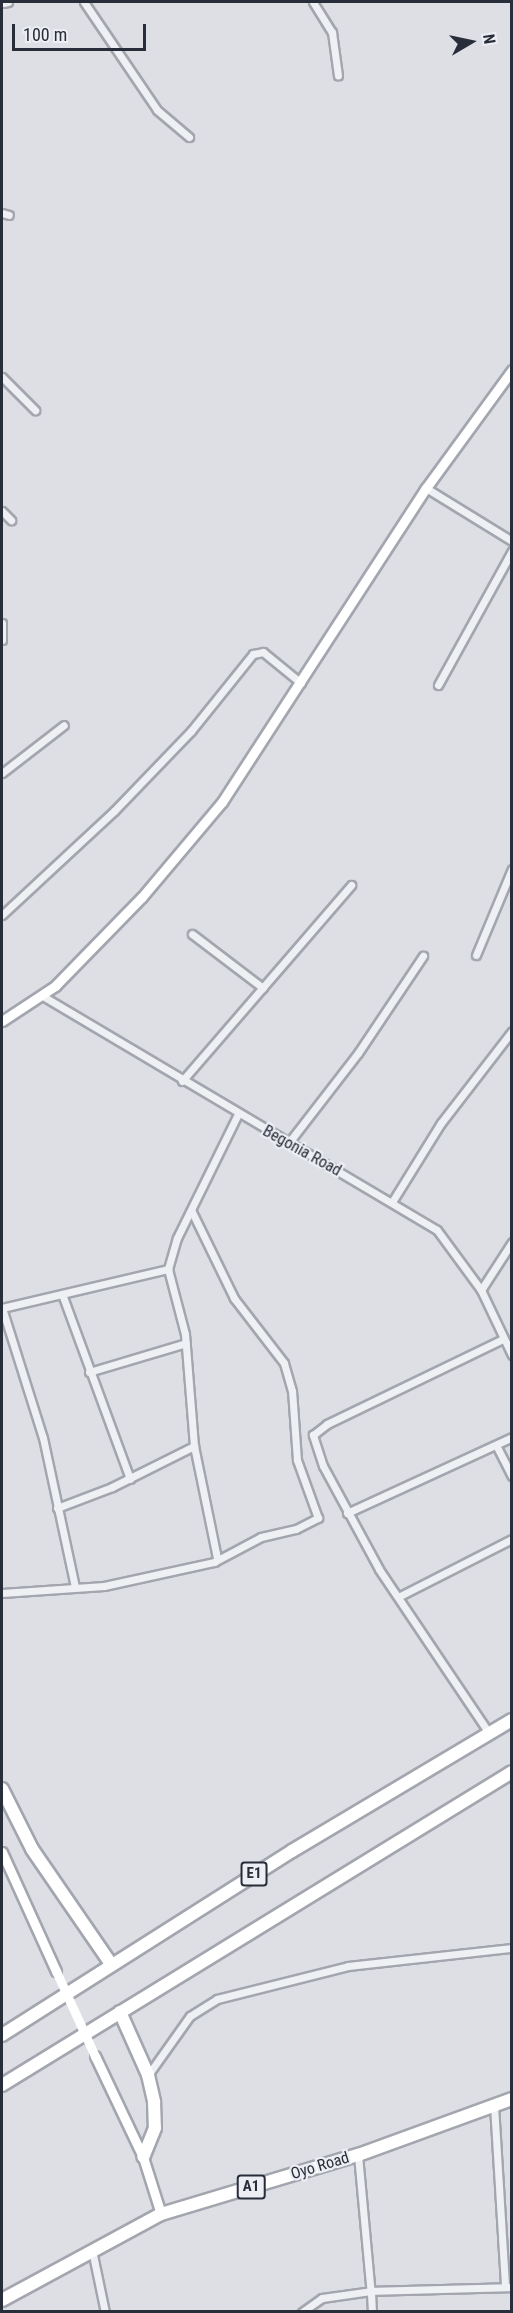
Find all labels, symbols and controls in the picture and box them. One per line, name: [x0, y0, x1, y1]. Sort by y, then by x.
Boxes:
scale bar: [15, 12, 148, 50]
north arrow: [441, 12, 501, 72]
text: 100 m: [23, 24, 67, 45]
text: N: [479, 33, 499, 45]
street label: Begonia Road: [259, 1122, 345, 1180]
road number: E1: [240, 1862, 268, 1886]
street label: Oyo Road: [289, 2148, 351, 2184]
road number: A1: [236, 2175, 266, 2199]

